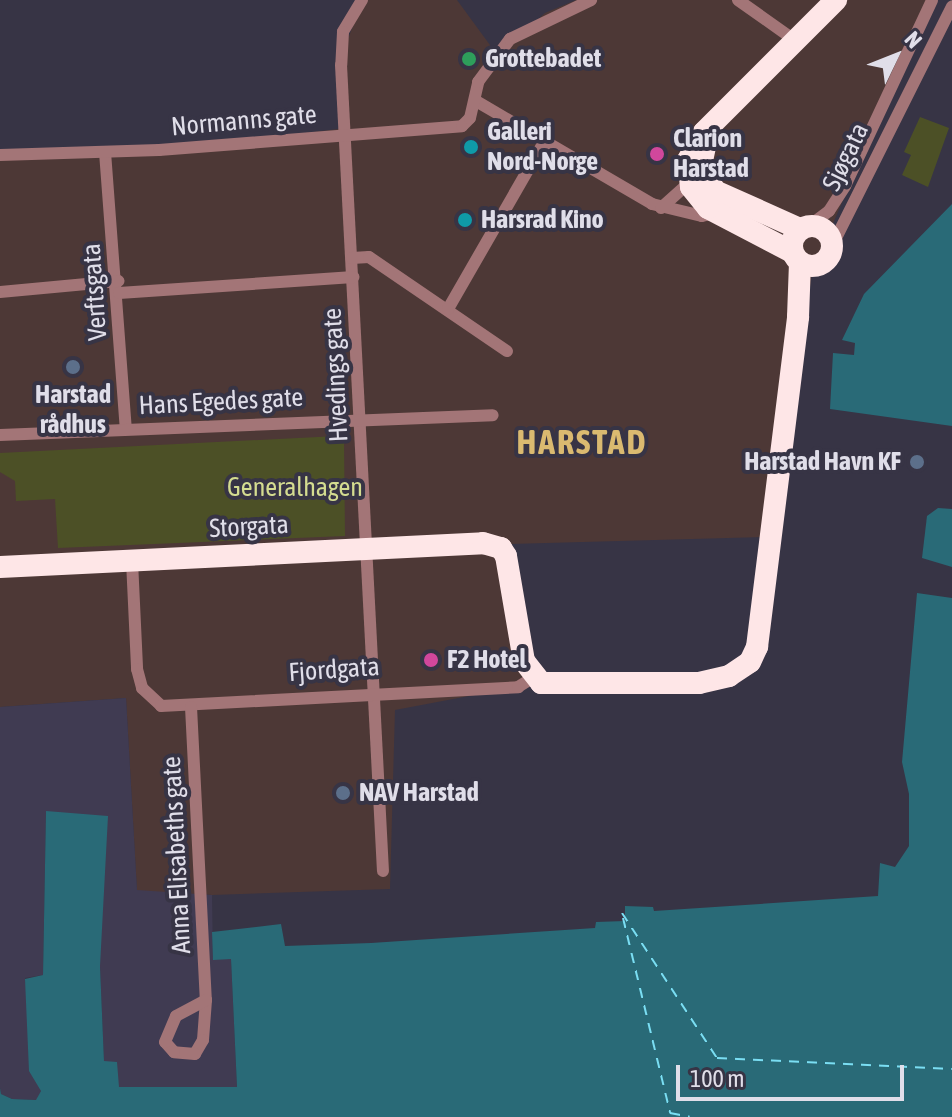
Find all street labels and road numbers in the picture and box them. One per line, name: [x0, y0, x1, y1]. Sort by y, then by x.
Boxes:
street label: Normanns gate: [170, 99, 318, 143]
street label: Sjøgata: [816, 118, 876, 196]
street label: Verftsgata: [76, 242, 114, 342]
street label: Hvedings gate: [317, 307, 355, 443]
street label: Hans Egedes gate: [138, 382, 304, 422]
street label: Storgata: [208, 509, 290, 545]
street label: Fjordgata: [288, 651, 380, 689]
street label: Anna Elisabeths gate: [156, 756, 198, 954]

